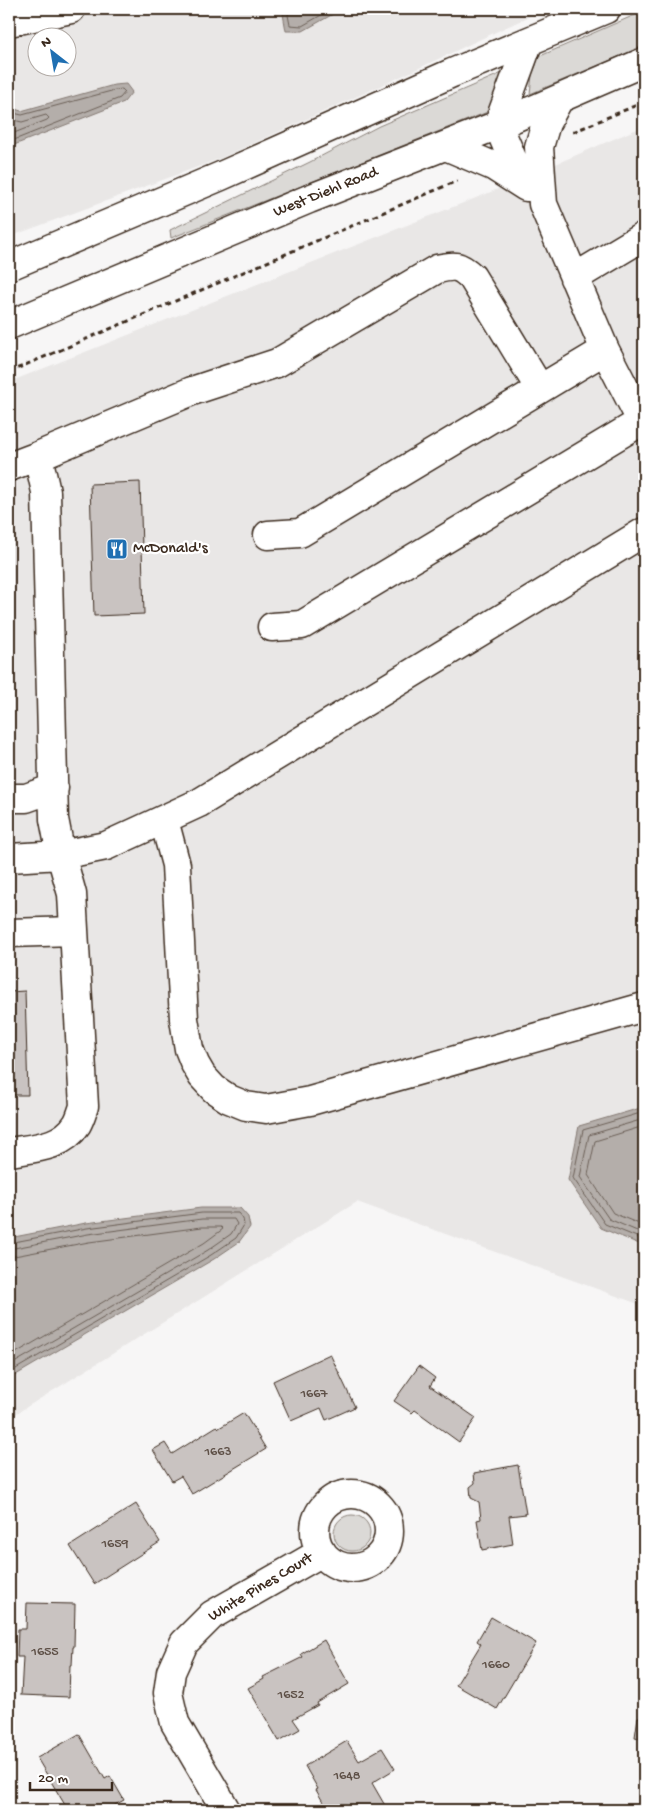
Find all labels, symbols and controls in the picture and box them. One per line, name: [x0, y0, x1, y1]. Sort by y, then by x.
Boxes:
north arrow: [28, 28, 78, 78]
text: N: [38, 33, 55, 53]
street label: West Diehl Road: [271, 163, 383, 223]
restaurant icon: McDonald's: [105, 537, 129, 561]
place label: McDonald's: [133, 540, 209, 559]
house number: 1667: [299, 1386, 328, 1403]
house number: 1663: [203, 1444, 232, 1461]
house number: 1659: [100, 1536, 129, 1553]
street label: White Pines Court: [205, 1549, 318, 1627]
house number: 1655: [30, 1644, 59, 1661]
house number: 1660: [481, 1657, 510, 1674]
house number: 1652: [277, 1687, 305, 1704]
scale bar: [30, 1759, 112, 1791]
house number: 1648: [332, 1768, 361, 1785]
text: 20 m: [38, 1770, 68, 1788]

